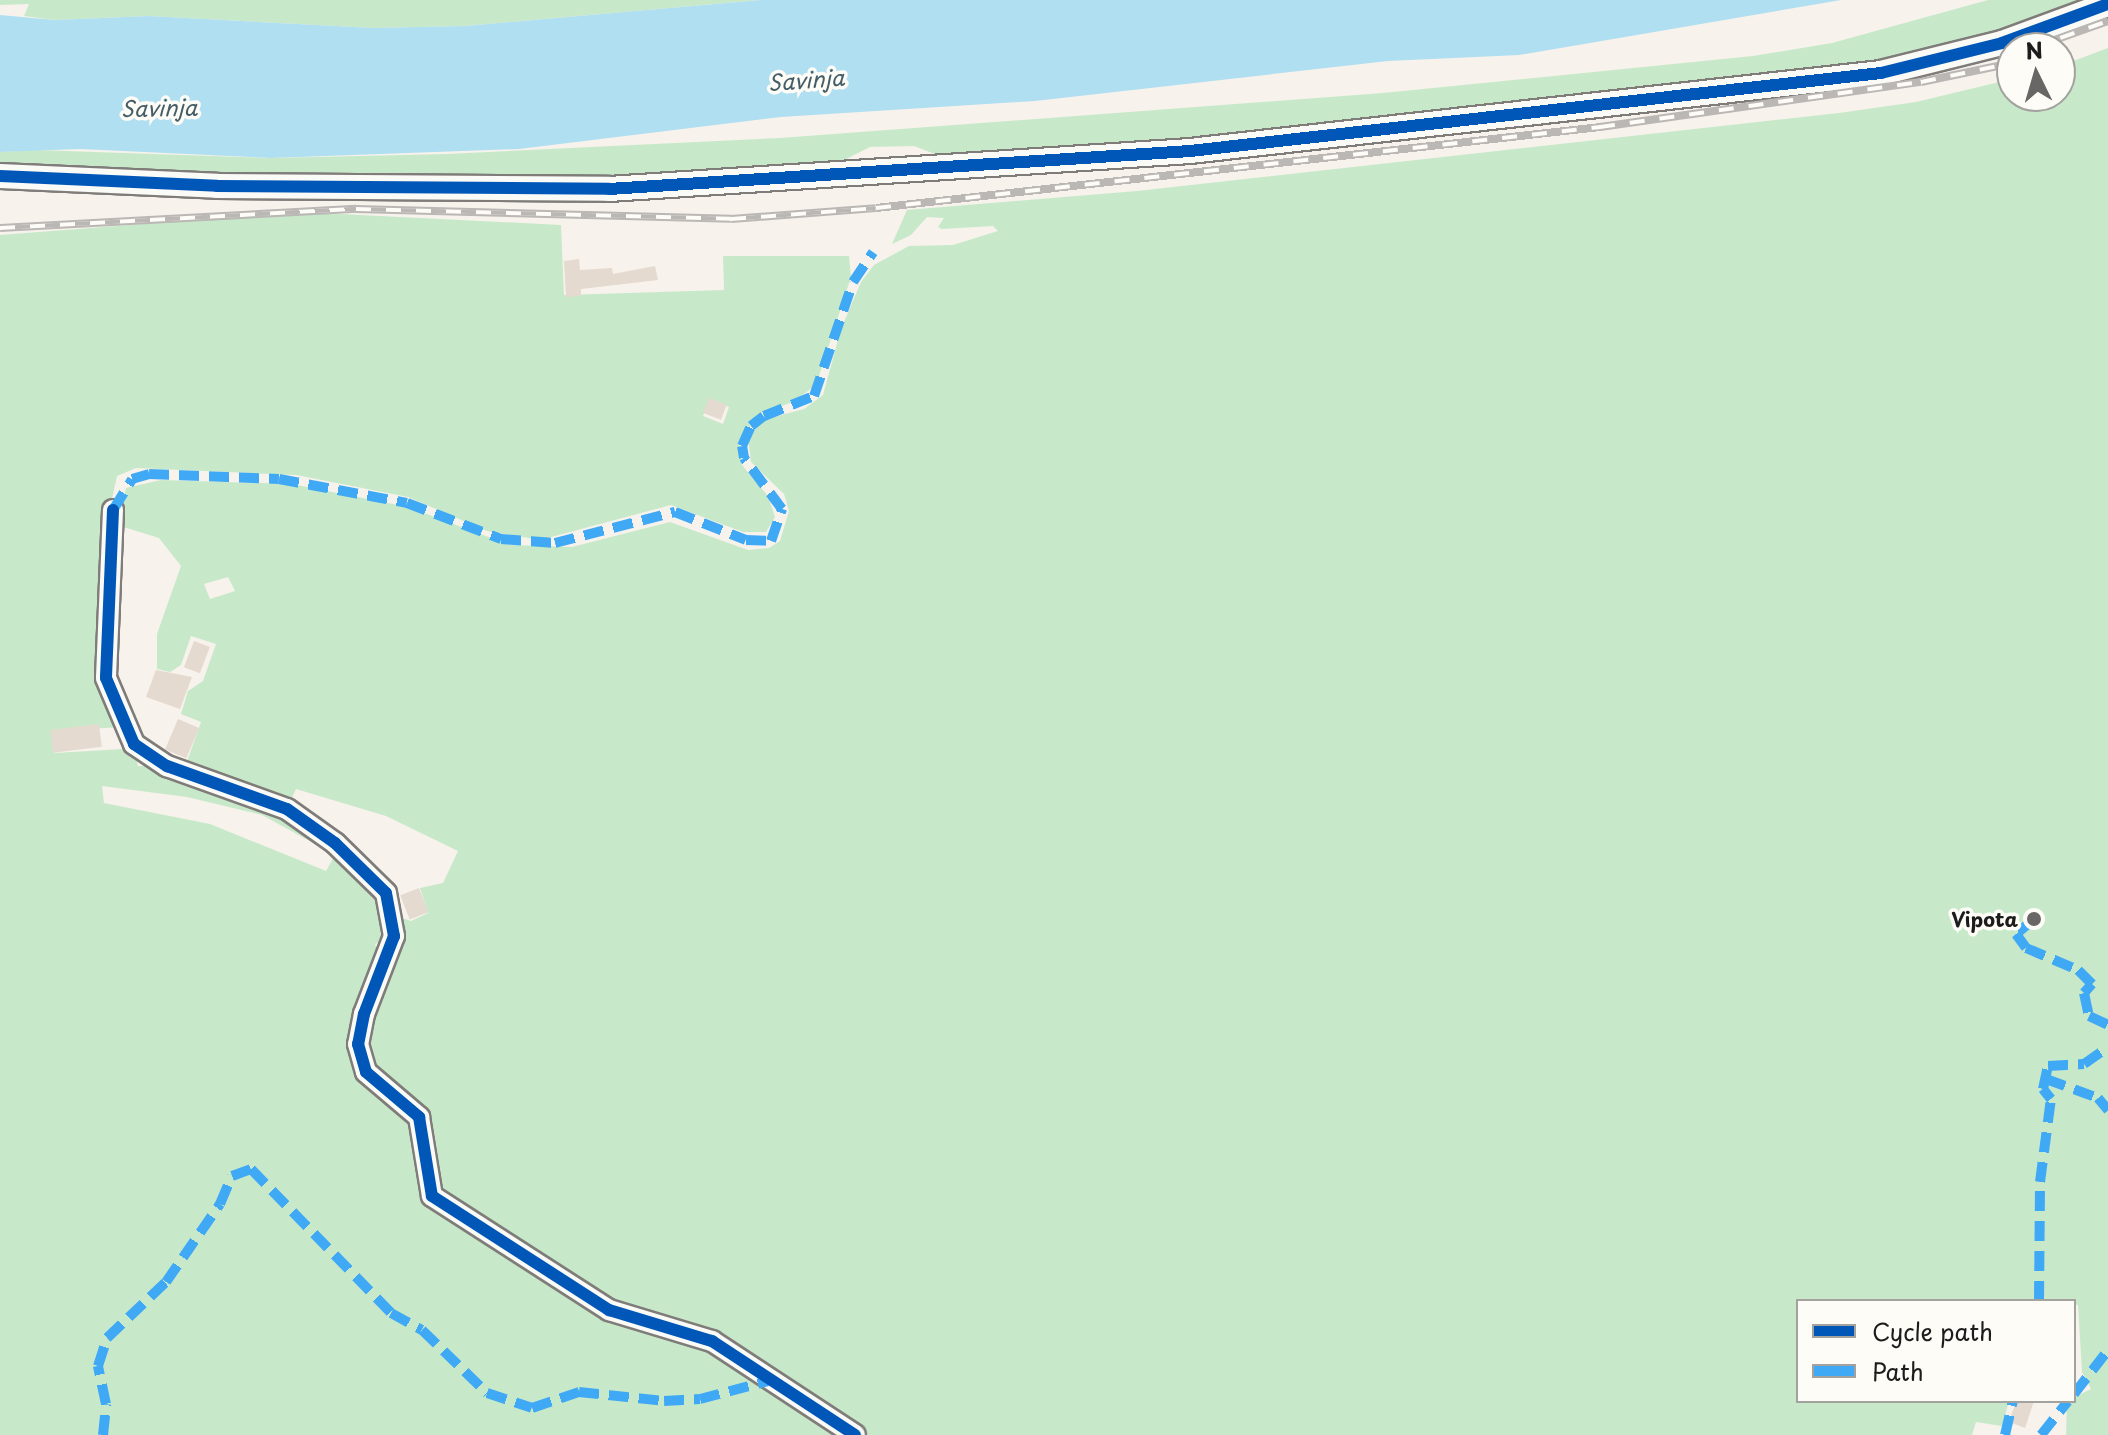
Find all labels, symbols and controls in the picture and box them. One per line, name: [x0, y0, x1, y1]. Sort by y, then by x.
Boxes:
north arrow: [1996, 32, 2076, 112]
text: N: [2024, 32, 2044, 67]
water label: Savinja: [767, 63, 845, 95]
water label: Savinja: [121, 93, 197, 121]
place label: Vipota: [1951, 907, 2018, 931]
marker: Vipota: [2025, 910, 2043, 928]
legend: [1796, 1299, 2076, 1403]
text: Cycle path: [1872, 1313, 1993, 1349]
text: Path: [1872, 1353, 1924, 1389]

